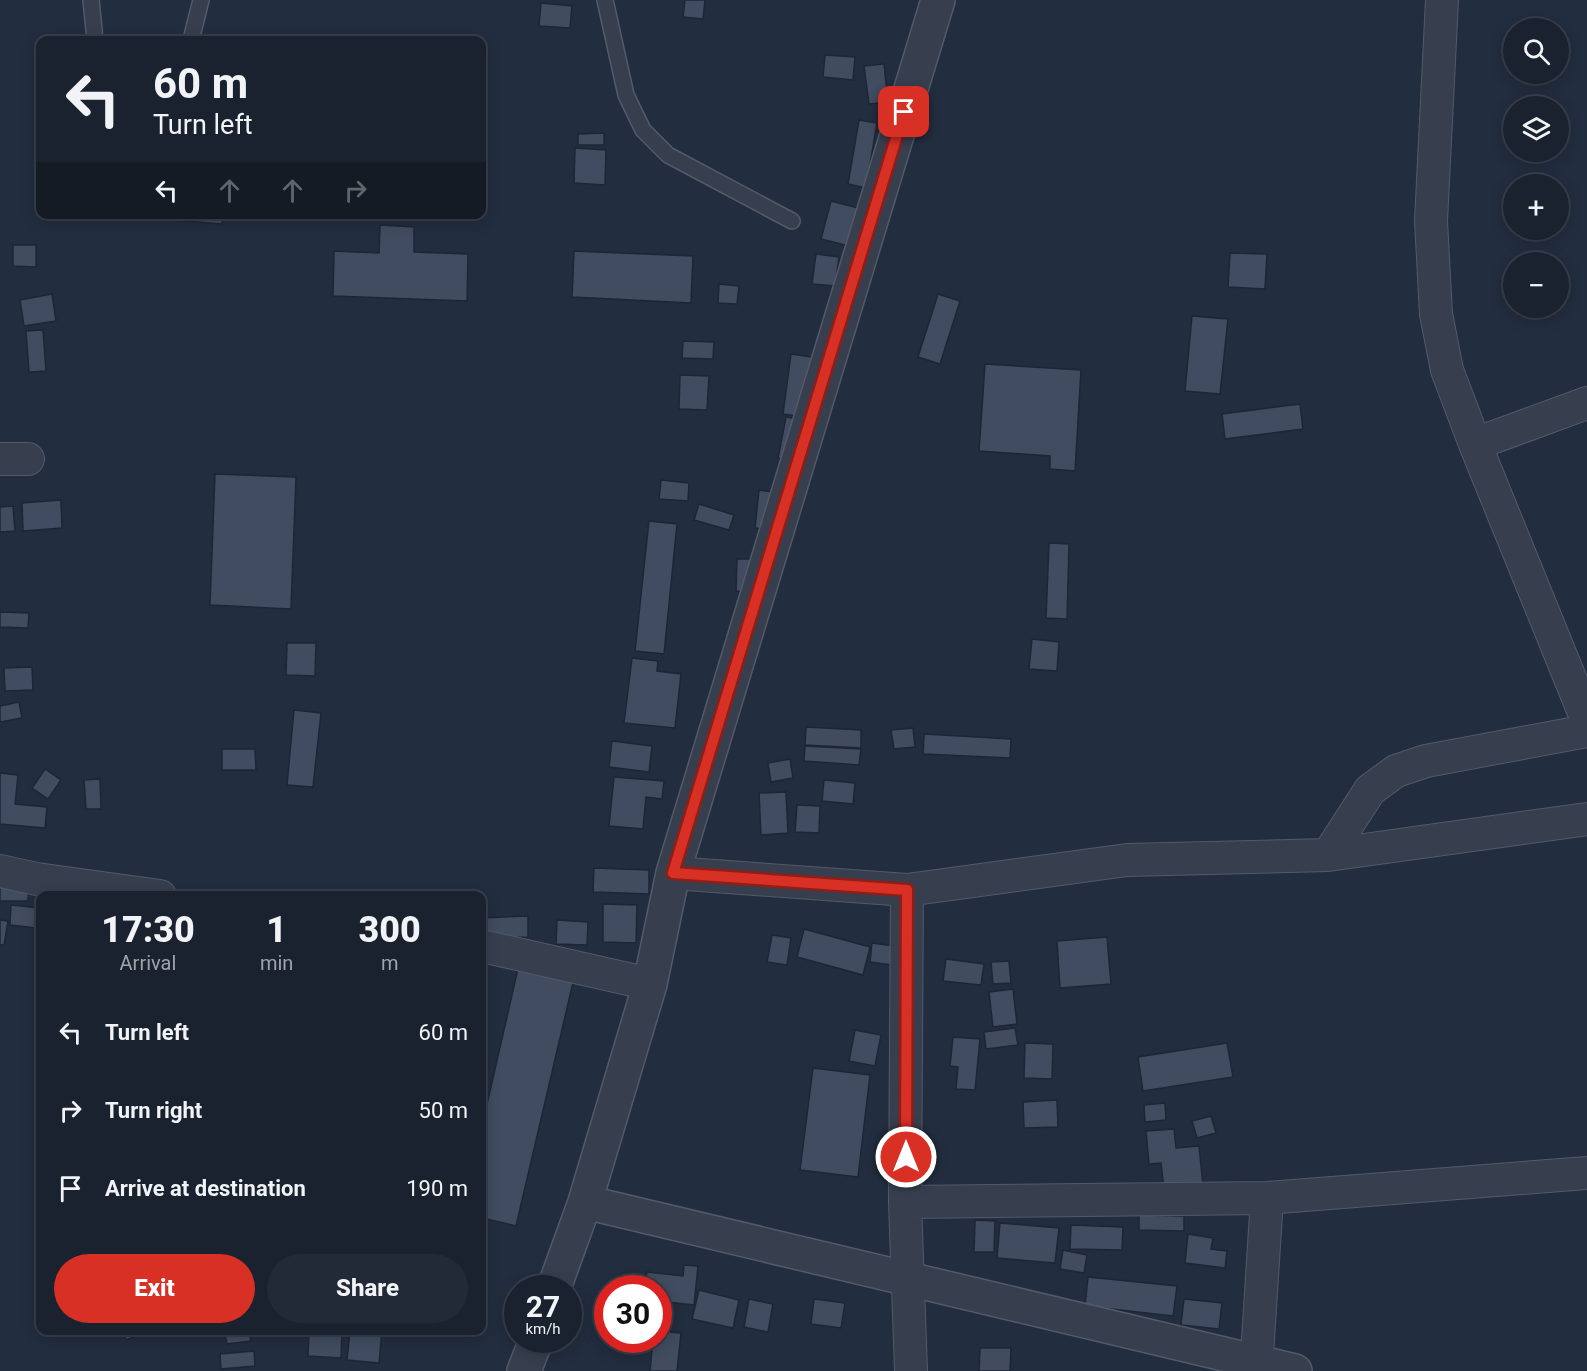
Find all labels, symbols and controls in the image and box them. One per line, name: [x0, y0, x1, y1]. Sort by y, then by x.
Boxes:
map controls: [1503, 18, 1569, 318]
button: search: [1503, 18, 1569, 84]
text: 60 m: [153, 59, 248, 108]
icon: left: [54, 60, 132, 138]
pin: [878, 86, 929, 137]
icon: arrive: [887, 95, 920, 128]
button: layers: [1503, 96, 1569, 162]
text: Turn left: [153, 109, 253, 141]
icon: left: [150, 174, 183, 207]
icon: ahead: [213, 174, 246, 207]
icon: ahead: [276, 174, 309, 207]
icon: right: [339, 174, 372, 207]
button: +: [1503, 174, 1569, 240]
button: −: [1503, 252, 1569, 318]
text: 17:30: [101, 909, 195, 951]
text: 1: [266, 909, 287, 951]
text: 300: [359, 909, 421, 951]
text: Arrival: [120, 951, 176, 975]
text: min: [260, 951, 293, 975]
text: m: [381, 951, 398, 975]
icon: left: [54, 1016, 87, 1049]
text: Turn left: [105, 1020, 189, 1045]
text: 60 m: [419, 1020, 468, 1045]
icon: right: [54, 1094, 87, 1127]
text: Turn right: [105, 1098, 202, 1123]
text: 50 m: [419, 1098, 468, 1123]
position arrow: [874, 1125, 938, 1189]
icon: arrive: [54, 1172, 87, 1205]
text: Arrive at destination: [105, 1176, 306, 1201]
text: 190 m: [406, 1176, 468, 1201]
button: Exit: [54, 1254, 255, 1323]
button: Share: [267, 1254, 468, 1323]
speed limit sign: 30: [594, 1275, 672, 1353]
text: 27: [526, 1289, 560, 1324]
text: km/h: [525, 1320, 561, 1338]

